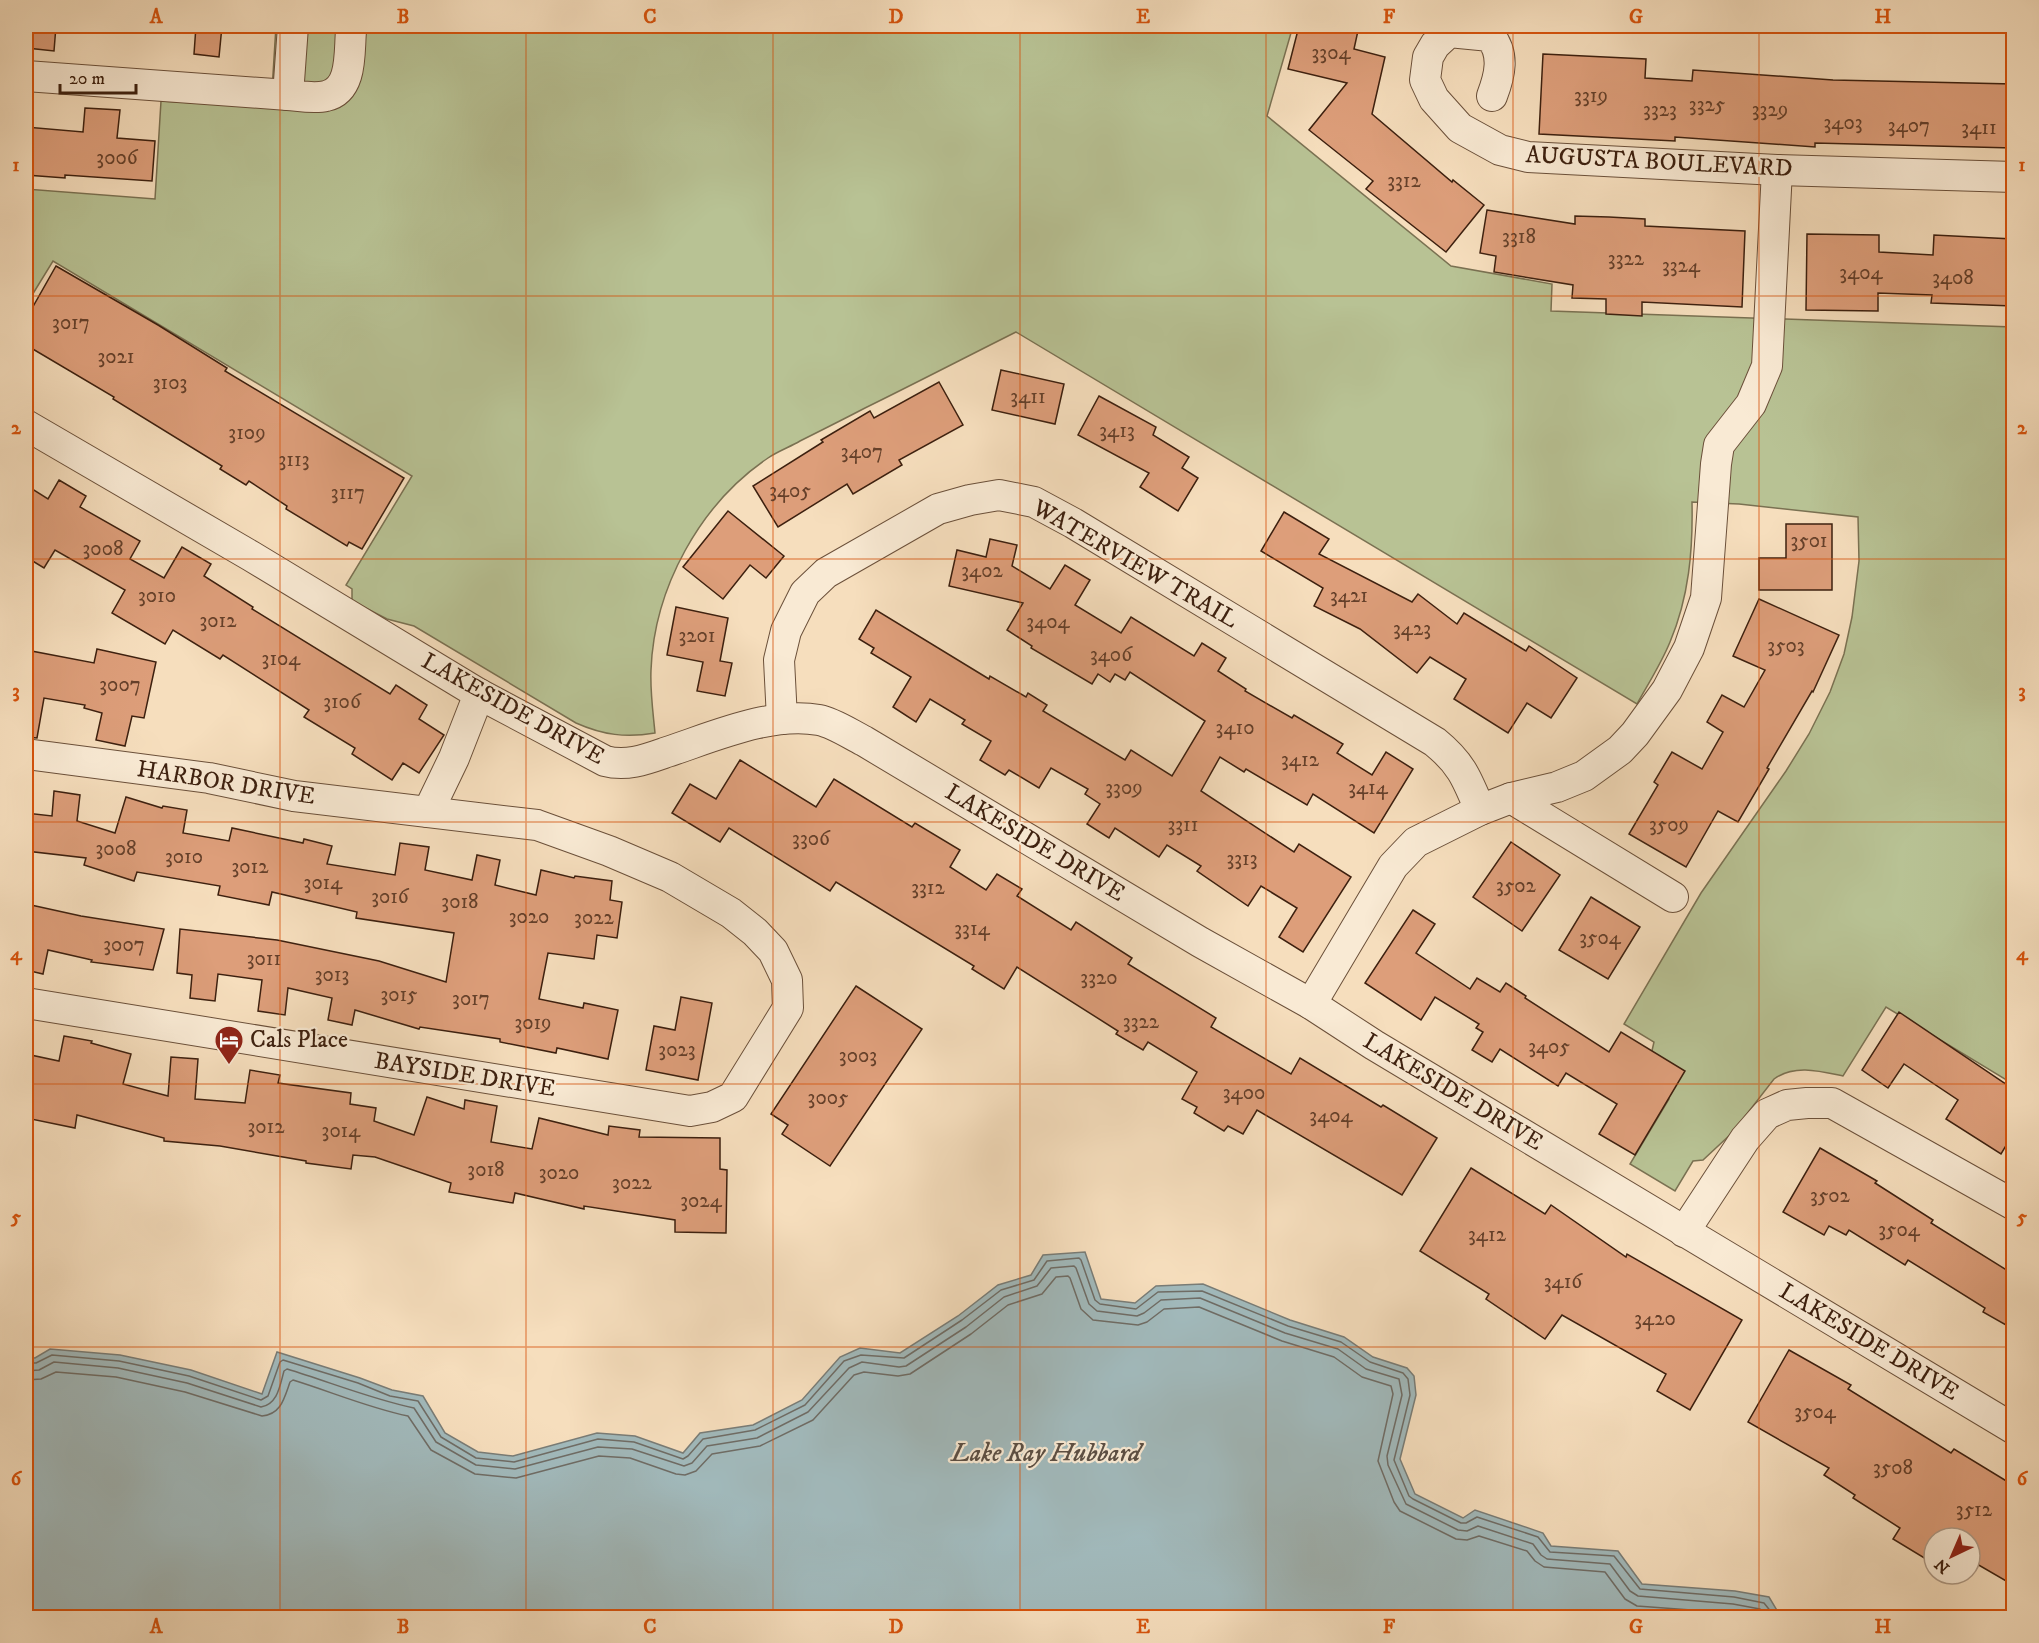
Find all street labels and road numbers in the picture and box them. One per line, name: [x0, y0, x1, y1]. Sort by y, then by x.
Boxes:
street label: AUGUSTA BOULEVARD: [1525, 140, 1793, 184]
street label: WATERVIEW TRAIL: [1026, 492, 1243, 635]
street label: LAKESIDE DRIVE: [416, 646, 610, 772]
street label: HARBOR DRIVE: [135, 754, 317, 812]
street label: LAKESIDE DRIVE: [940, 777, 1130, 909]
street label: LAKESIDE DRIVE: [1358, 1026, 1548, 1158]
street label: BAYSIDE DRIVE: [372, 1046, 558, 1104]
street label: LAKESIDE DRIVE: [1774, 1276, 1964, 1408]

